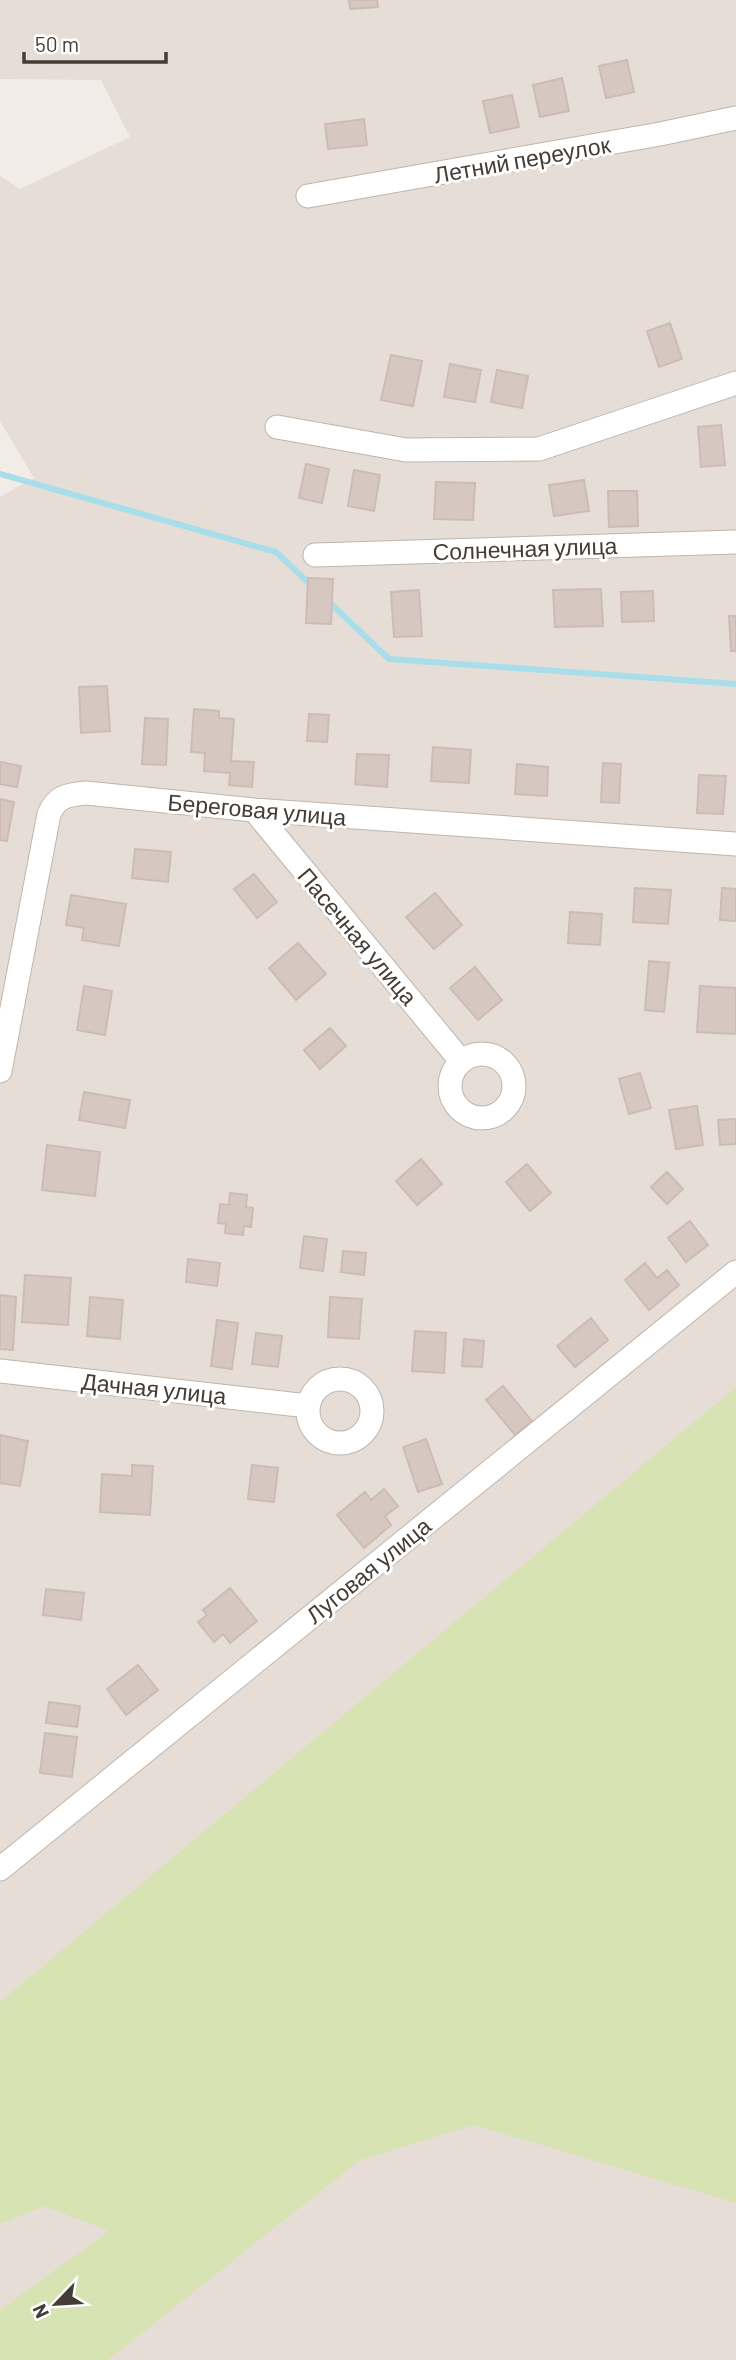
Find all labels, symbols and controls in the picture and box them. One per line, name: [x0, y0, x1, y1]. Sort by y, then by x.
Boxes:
scale bar: [24, 21, 166, 65]
text: 50 m: [35, 31, 79, 56]
street label: Летний переулок: [432, 130, 613, 188]
street label: Солнечная улица: [432, 531, 618, 565]
street label: Береговая улица: [167, 787, 348, 831]
street label: Пасечная улица: [292, 862, 424, 1011]
street label: Дачная улица: [80, 1366, 228, 1410]
street label: Луговая улица: [300, 1511, 436, 1629]
north arrow: [21, 2269, 91, 2339]
text: N: [27, 2301, 53, 2322]

